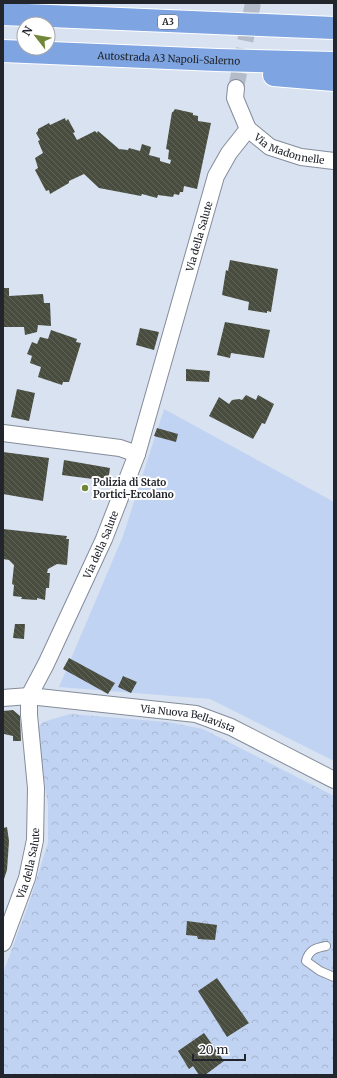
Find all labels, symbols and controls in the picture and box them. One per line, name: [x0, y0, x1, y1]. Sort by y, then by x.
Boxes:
road number: A3: [158, 15, 178, 29]
north arrow: [16, 16, 56, 56]
text: N: [19, 23, 36, 38]
street label: Autostrada A3 Napoli-Salerno: [96, 49, 241, 68]
street label: Via Madonnelle: [251, 130, 325, 167]
street label: Via della Salute: [183, 200, 216, 274]
place label: Polizia di Stato Portici-Ercolano: [93, 476, 174, 501]
marker: Polizia di Stato Portici-Ercolano: [80, 483, 90, 493]
street label: Via della Salute: [80, 509, 121, 582]
street label: Via Nuova Bellavista: [139, 702, 238, 735]
street label: Via della Salute: [14, 828, 42, 902]
scale bar: [193, 1036, 245, 1062]
text: 20 m: [199, 1042, 228, 1057]

